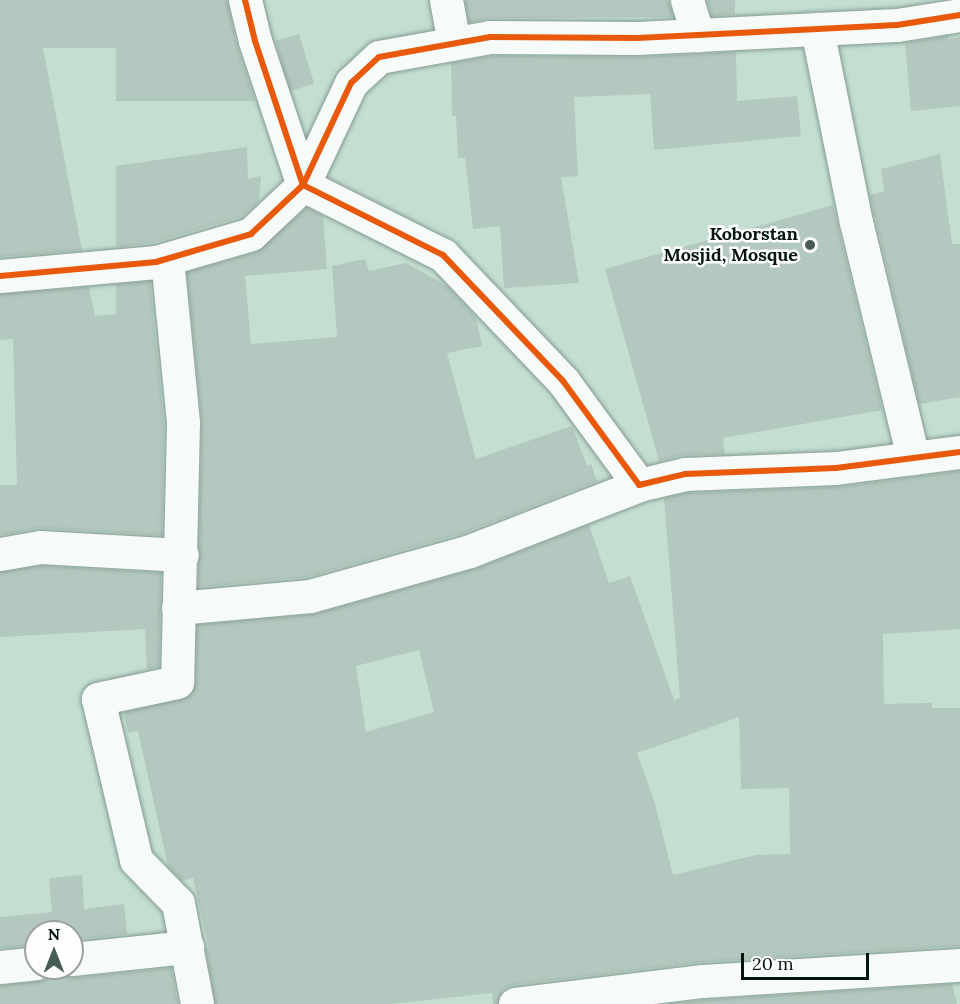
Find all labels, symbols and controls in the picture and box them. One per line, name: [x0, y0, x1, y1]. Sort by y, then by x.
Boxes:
place label: Koborstan Mosjid, Mosque: [664, 224, 798, 266]
marker: Koborstan Mosjid, Mosque: [803, 238, 817, 252]
north arrow: [24, 920, 84, 980]
text: N: [48, 924, 60, 944]
scale bar: [744, 941, 872, 979]
text: 20 m: [752, 952, 794, 975]

